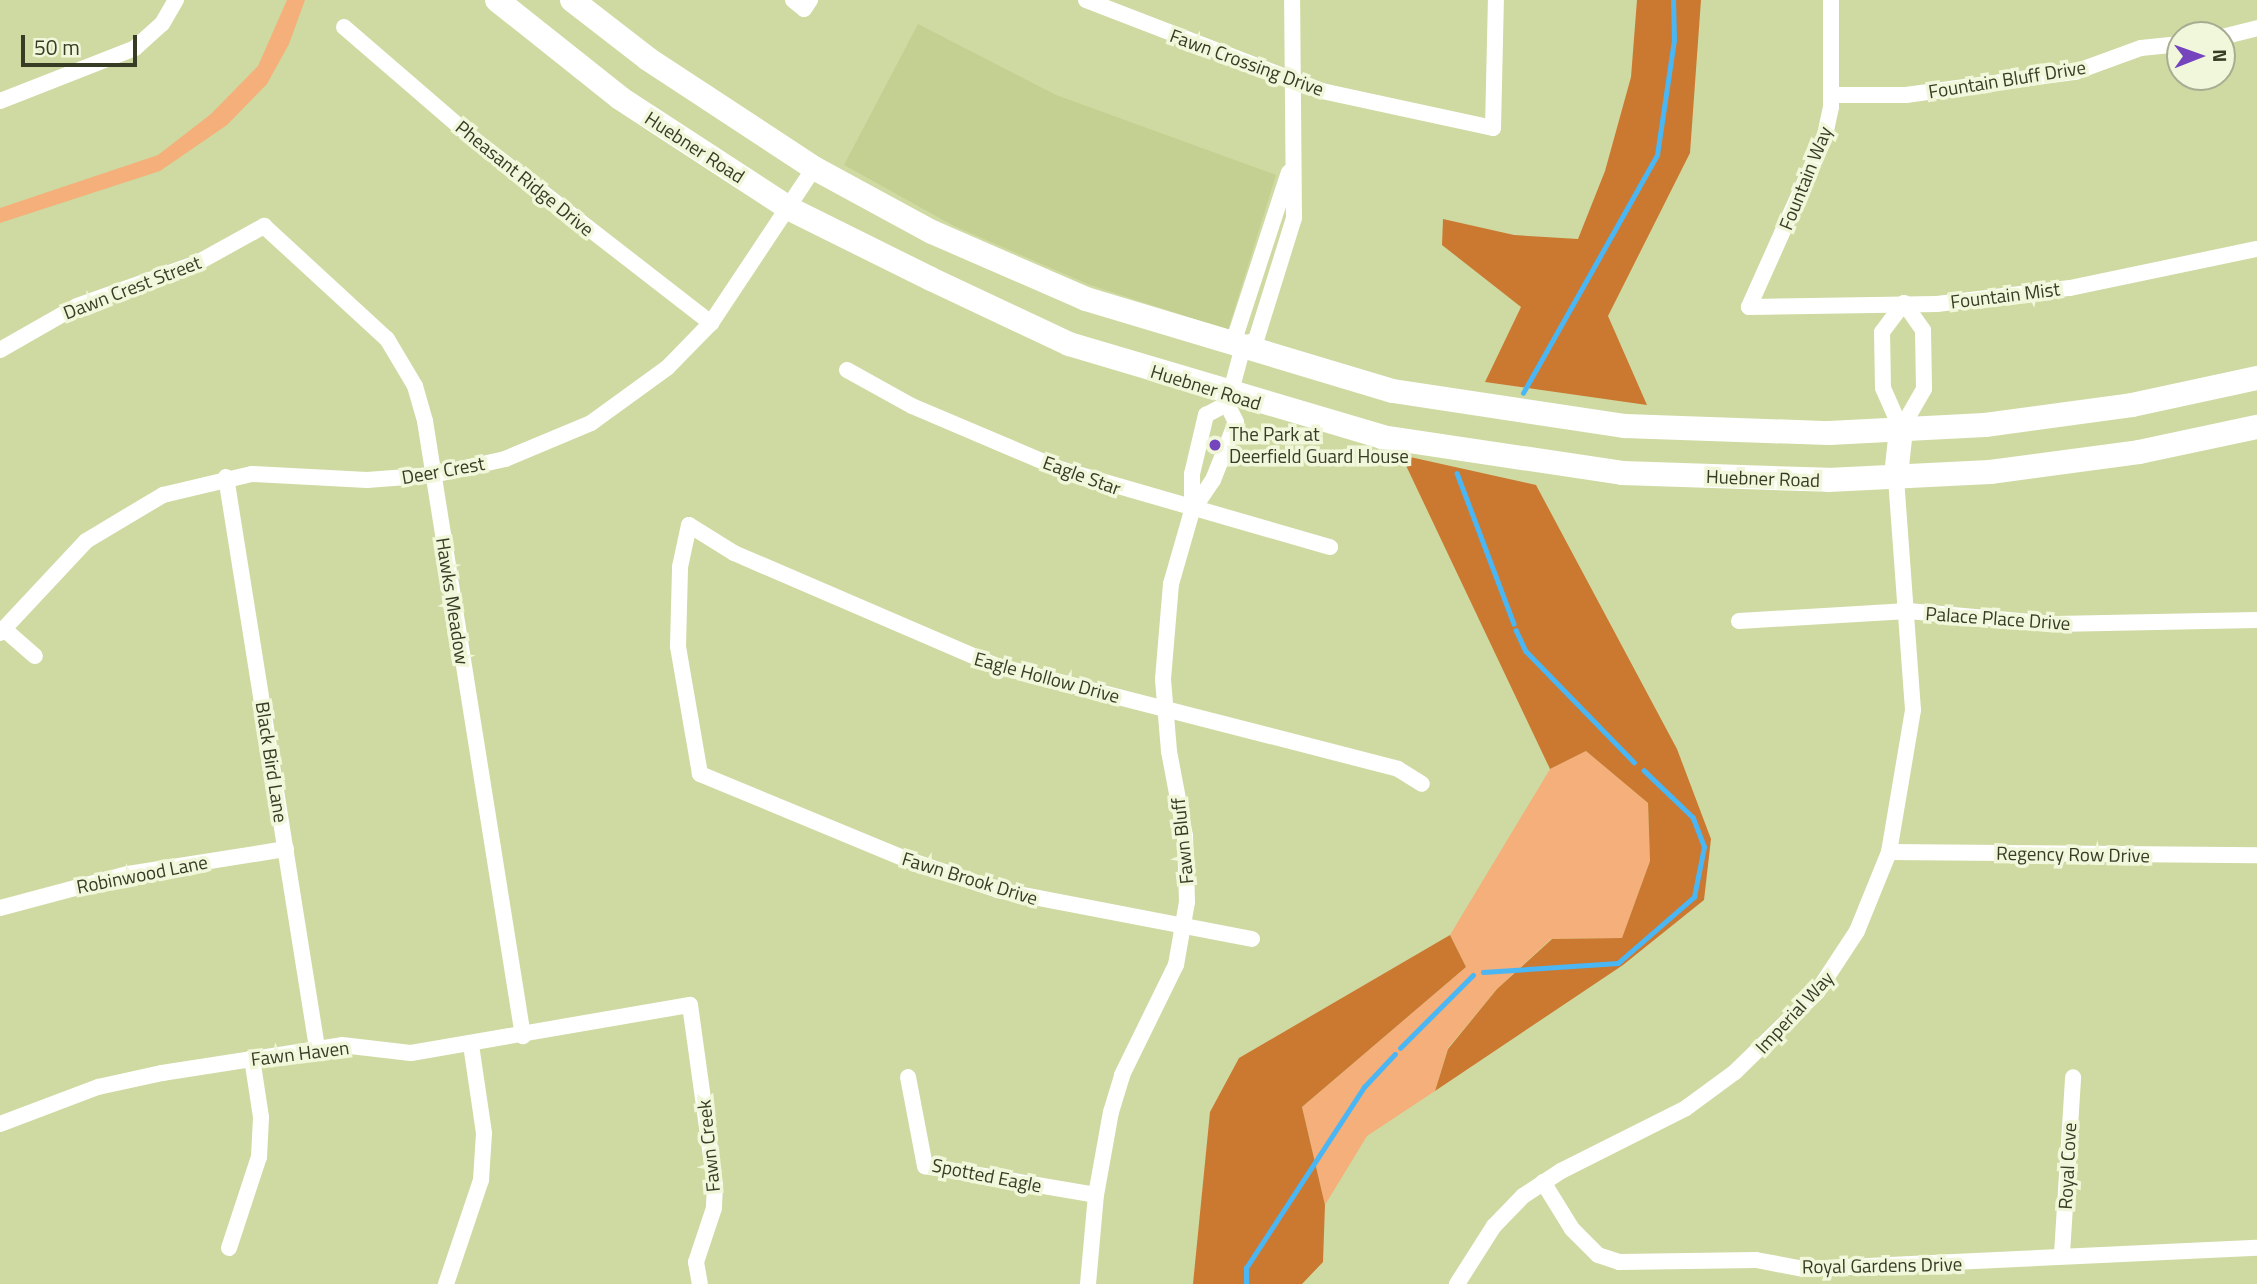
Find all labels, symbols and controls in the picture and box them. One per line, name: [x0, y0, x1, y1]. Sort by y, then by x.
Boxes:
scale bar: [24, 21, 140, 65]
north arrow: [2166, 21, 2236, 91]
street label: Fawn Crossing Drive: [1167, 24, 1327, 100]
text: 50 m: [34, 31, 80, 63]
text: N: [2206, 49, 2235, 62]
street label: Fountain Bluff Drive: [1927, 55, 2087, 103]
street label: Huebner Road: [641, 106, 749, 188]
street label: Pheasant Ridge Drive: [451, 115, 599, 241]
street label: Fountain Way: [1774, 123, 1836, 233]
street label: Dawn Crest Street: [60, 250, 204, 324]
street label: Fountain Mist: [1949, 277, 2061, 313]
street label: Huebner Road: [1148, 359, 1264, 415]
place label: The Park at Deerfield Guard House: [1229, 423, 1409, 467]
marker: The Park at Deerfield Guard House: [1207, 437, 1223, 453]
street label: Eagle Star: [1040, 450, 1124, 500]
street label: Deer Crest: [400, 451, 486, 489]
street label: Huebner Road: [1706, 465, 1820, 491]
street label: Hawks Meadow: [432, 536, 474, 666]
street label: Palace Place Drive: [1925, 602, 2071, 634]
street label: Eagle Hollow Drive: [972, 647, 1122, 707]
street label: Black Bird Lane: [251, 700, 293, 824]
street label: Fawn Bluff: [1166, 797, 1198, 885]
street label: Regency Row Drive: [1996, 841, 2150, 867]
street label: Fawn Brook Drive: [899, 847, 1041, 909]
street label: Robinwood Lane: [75, 850, 209, 898]
street label: Imperial Way: [1750, 966, 1838, 1058]
street label: Fawn Haven: [250, 1036, 350, 1070]
street label: Fawn Creek: [692, 1099, 724, 1193]
street label: Royal Cove: [2053, 1122, 2081, 1210]
street label: Spotted Eagle: [930, 1153, 1044, 1197]
street label: Royal Gardens Drive: [1802, 1252, 1962, 1278]

